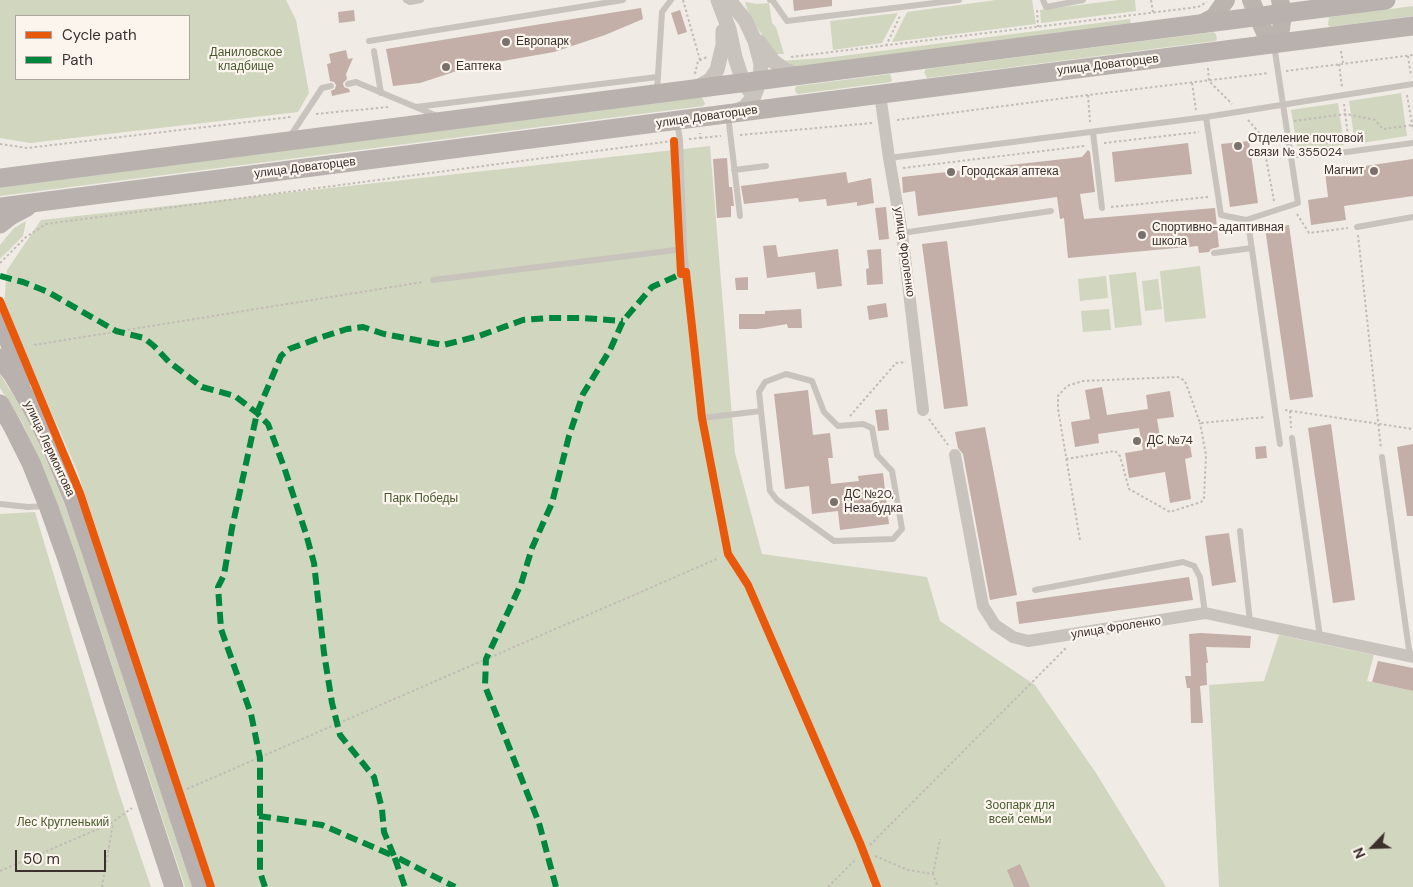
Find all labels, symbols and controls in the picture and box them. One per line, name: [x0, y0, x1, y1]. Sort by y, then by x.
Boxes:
legend: [15, 15, 190, 80]
text: Cycle path: [62, 25, 137, 45]
place label: Европарк: [516, 35, 569, 49]
marker: Европарк: [500, 36, 512, 48]
park label: Даниловское кладбище: [210, 46, 282, 74]
text: Path: [62, 50, 93, 70]
street label: улица Доваторцев: [1056, 52, 1160, 78]
place label: Еаптека: [456, 60, 501, 74]
marker: Еаптека: [440, 61, 452, 73]
street label: улица Доваторцев: [655, 103, 759, 131]
place label: Отделение почтовой связи № 355024: [1248, 132, 1363, 160]
marker: Отделение почтовой связи № 355024: [1232, 140, 1244, 152]
street label: улица Доваторцев: [253, 155, 357, 181]
place label: Магнит: [1324, 164, 1364, 178]
place label: Городская аптека: [961, 165, 1059, 179]
marker: Магнит: [1368, 165, 1380, 177]
marker: Городская аптека: [945, 166, 957, 178]
street label: улица Фроленко: [891, 206, 917, 298]
place label: Спортивно-адаптивная школа: [1152, 221, 1284, 249]
marker: Спортивно-адаптивная школа: [1136, 229, 1148, 241]
street label: улица Лермонтова: [21, 399, 77, 499]
place label: ДС №74: [1147, 434, 1193, 448]
marker: ДС №74: [1131, 435, 1143, 447]
place label: ДС №20, Незабудка: [844, 488, 903, 516]
park label: Парк Победы: [384, 492, 458, 506]
marker: ДС №20, Незабудка: [828, 496, 840, 508]
street label: улица Фроленко: [1070, 614, 1162, 642]
park label: Зоопарк для всей семьи: [985, 799, 1055, 827]
park label: Лес Кругленький: [17, 816, 109, 830]
north arrow: [1348, 822, 1398, 872]
scale bar: [18, 840, 109, 872]
text: N: [1349, 845, 1370, 861]
text: 50 m: [23, 849, 60, 869]

